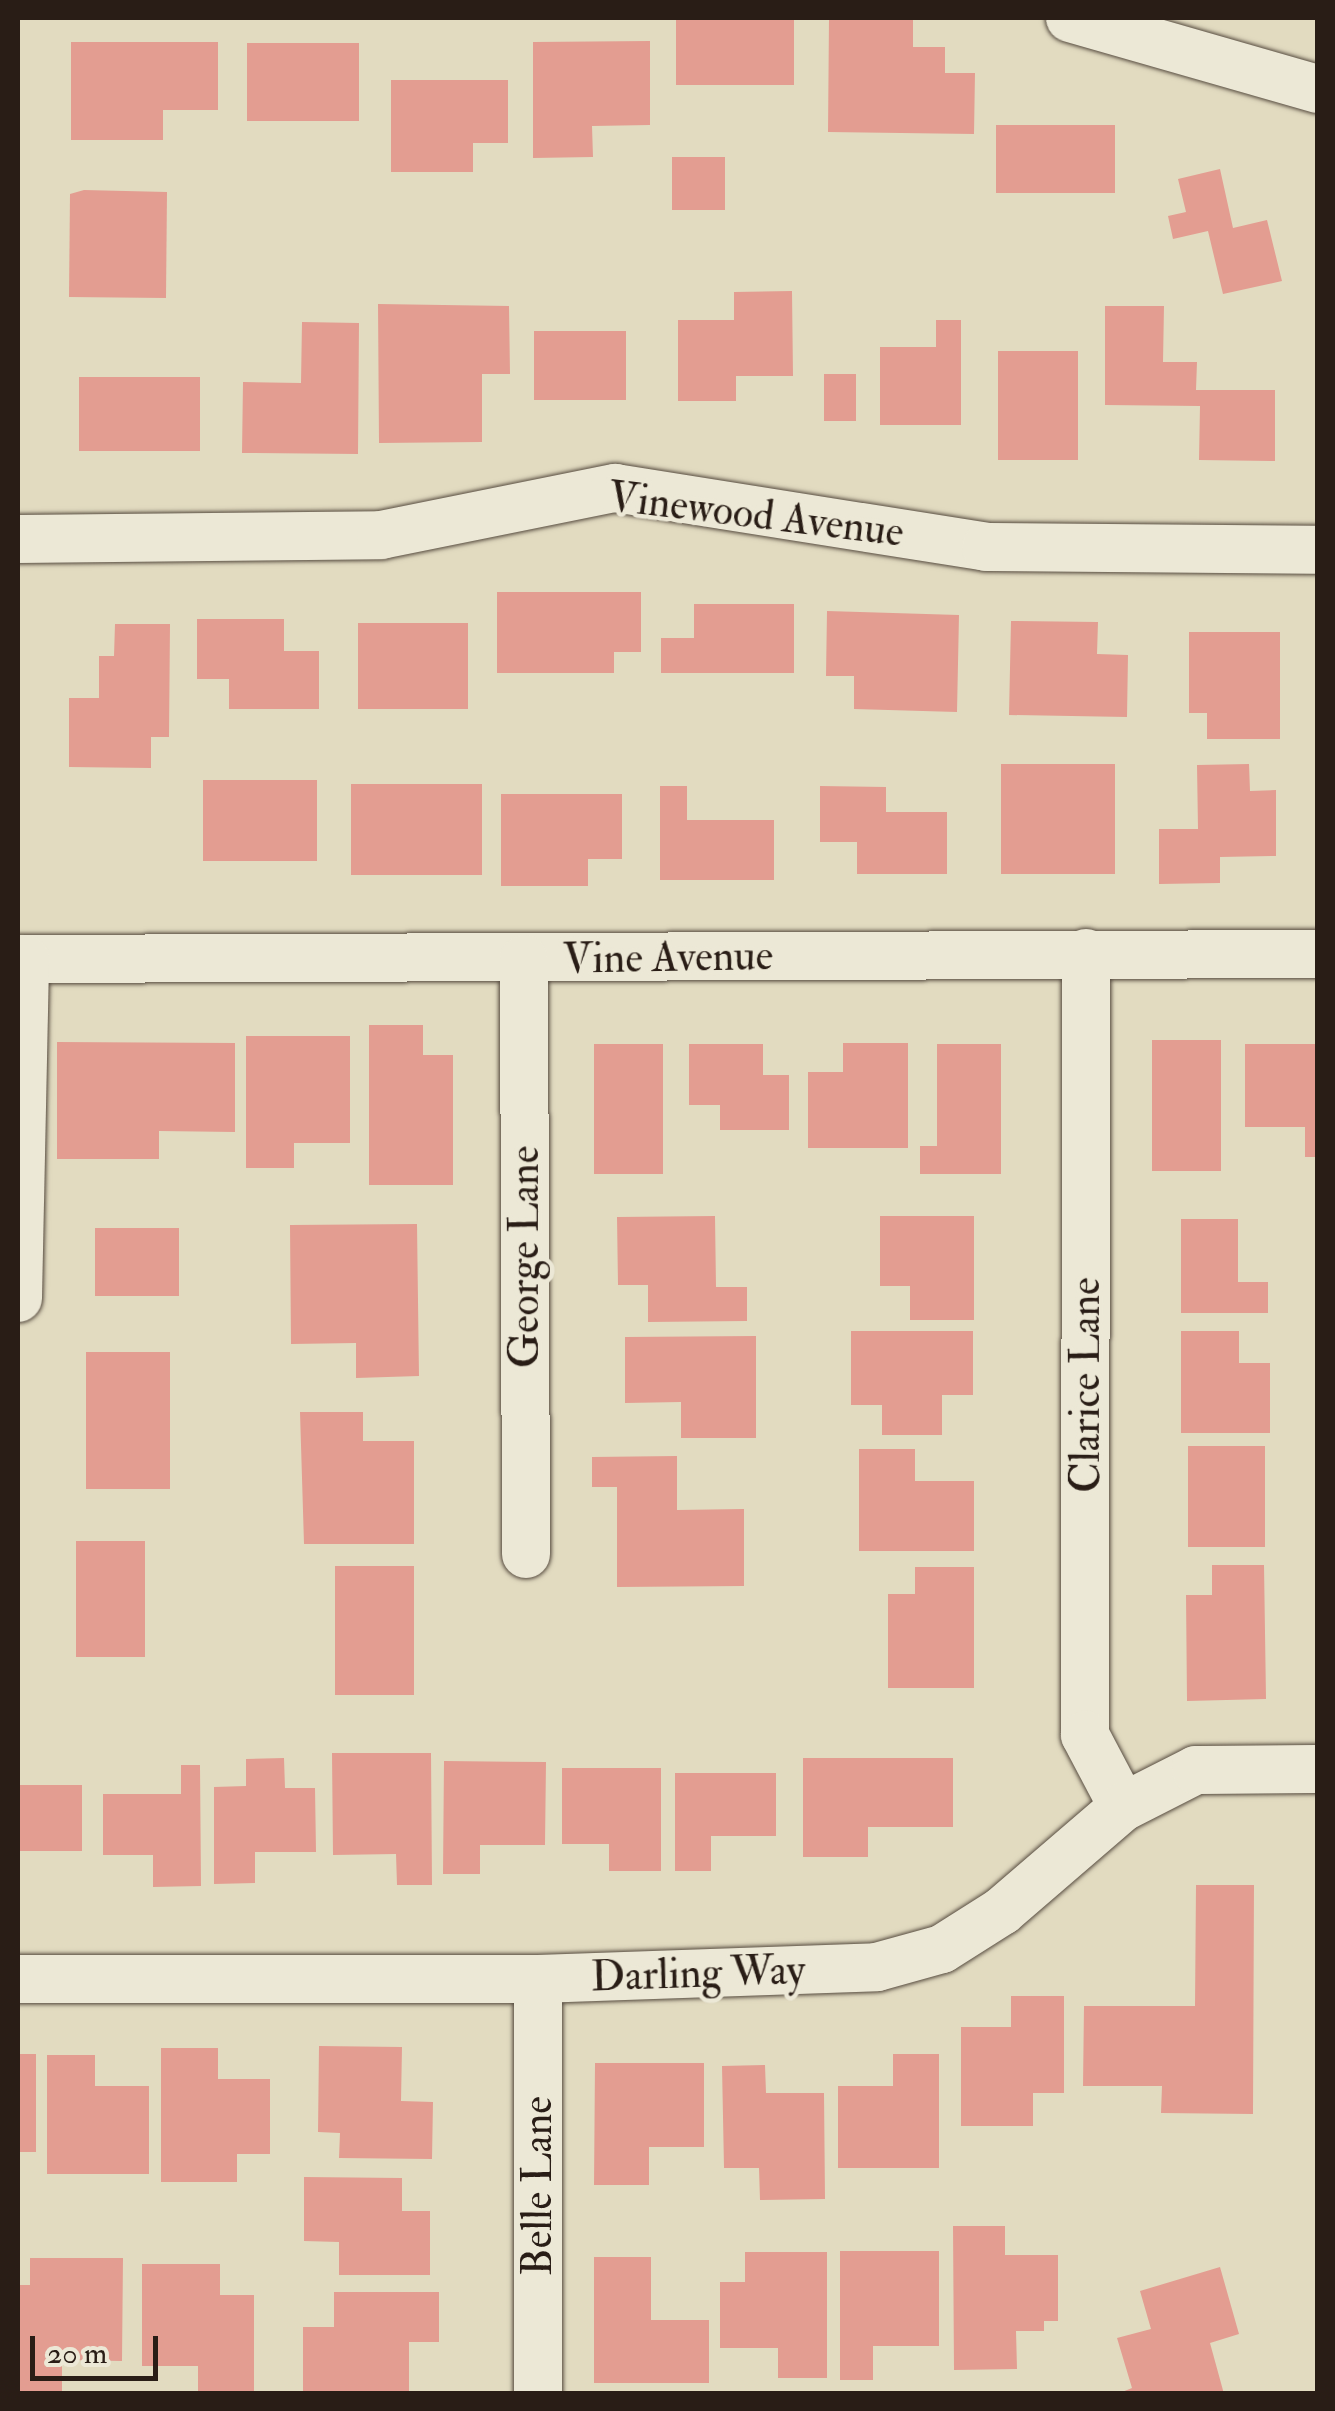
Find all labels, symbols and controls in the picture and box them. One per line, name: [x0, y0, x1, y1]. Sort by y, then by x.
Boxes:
street label: Vinewood Avenue: [605, 472, 907, 558]
street label: Vine Avenue: [562, 931, 774, 985]
street label: George Lane: [500, 1146, 550, 1368]
street label: Clarice Lane: [1061, 1277, 1111, 1493]
street label: Darling Way: [590, 1945, 806, 2003]
street label: Belle Lane: [513, 2096, 563, 2276]
scale bar: [35, 2316, 162, 2378]
text: 20 m: [47, 2335, 107, 2372]

